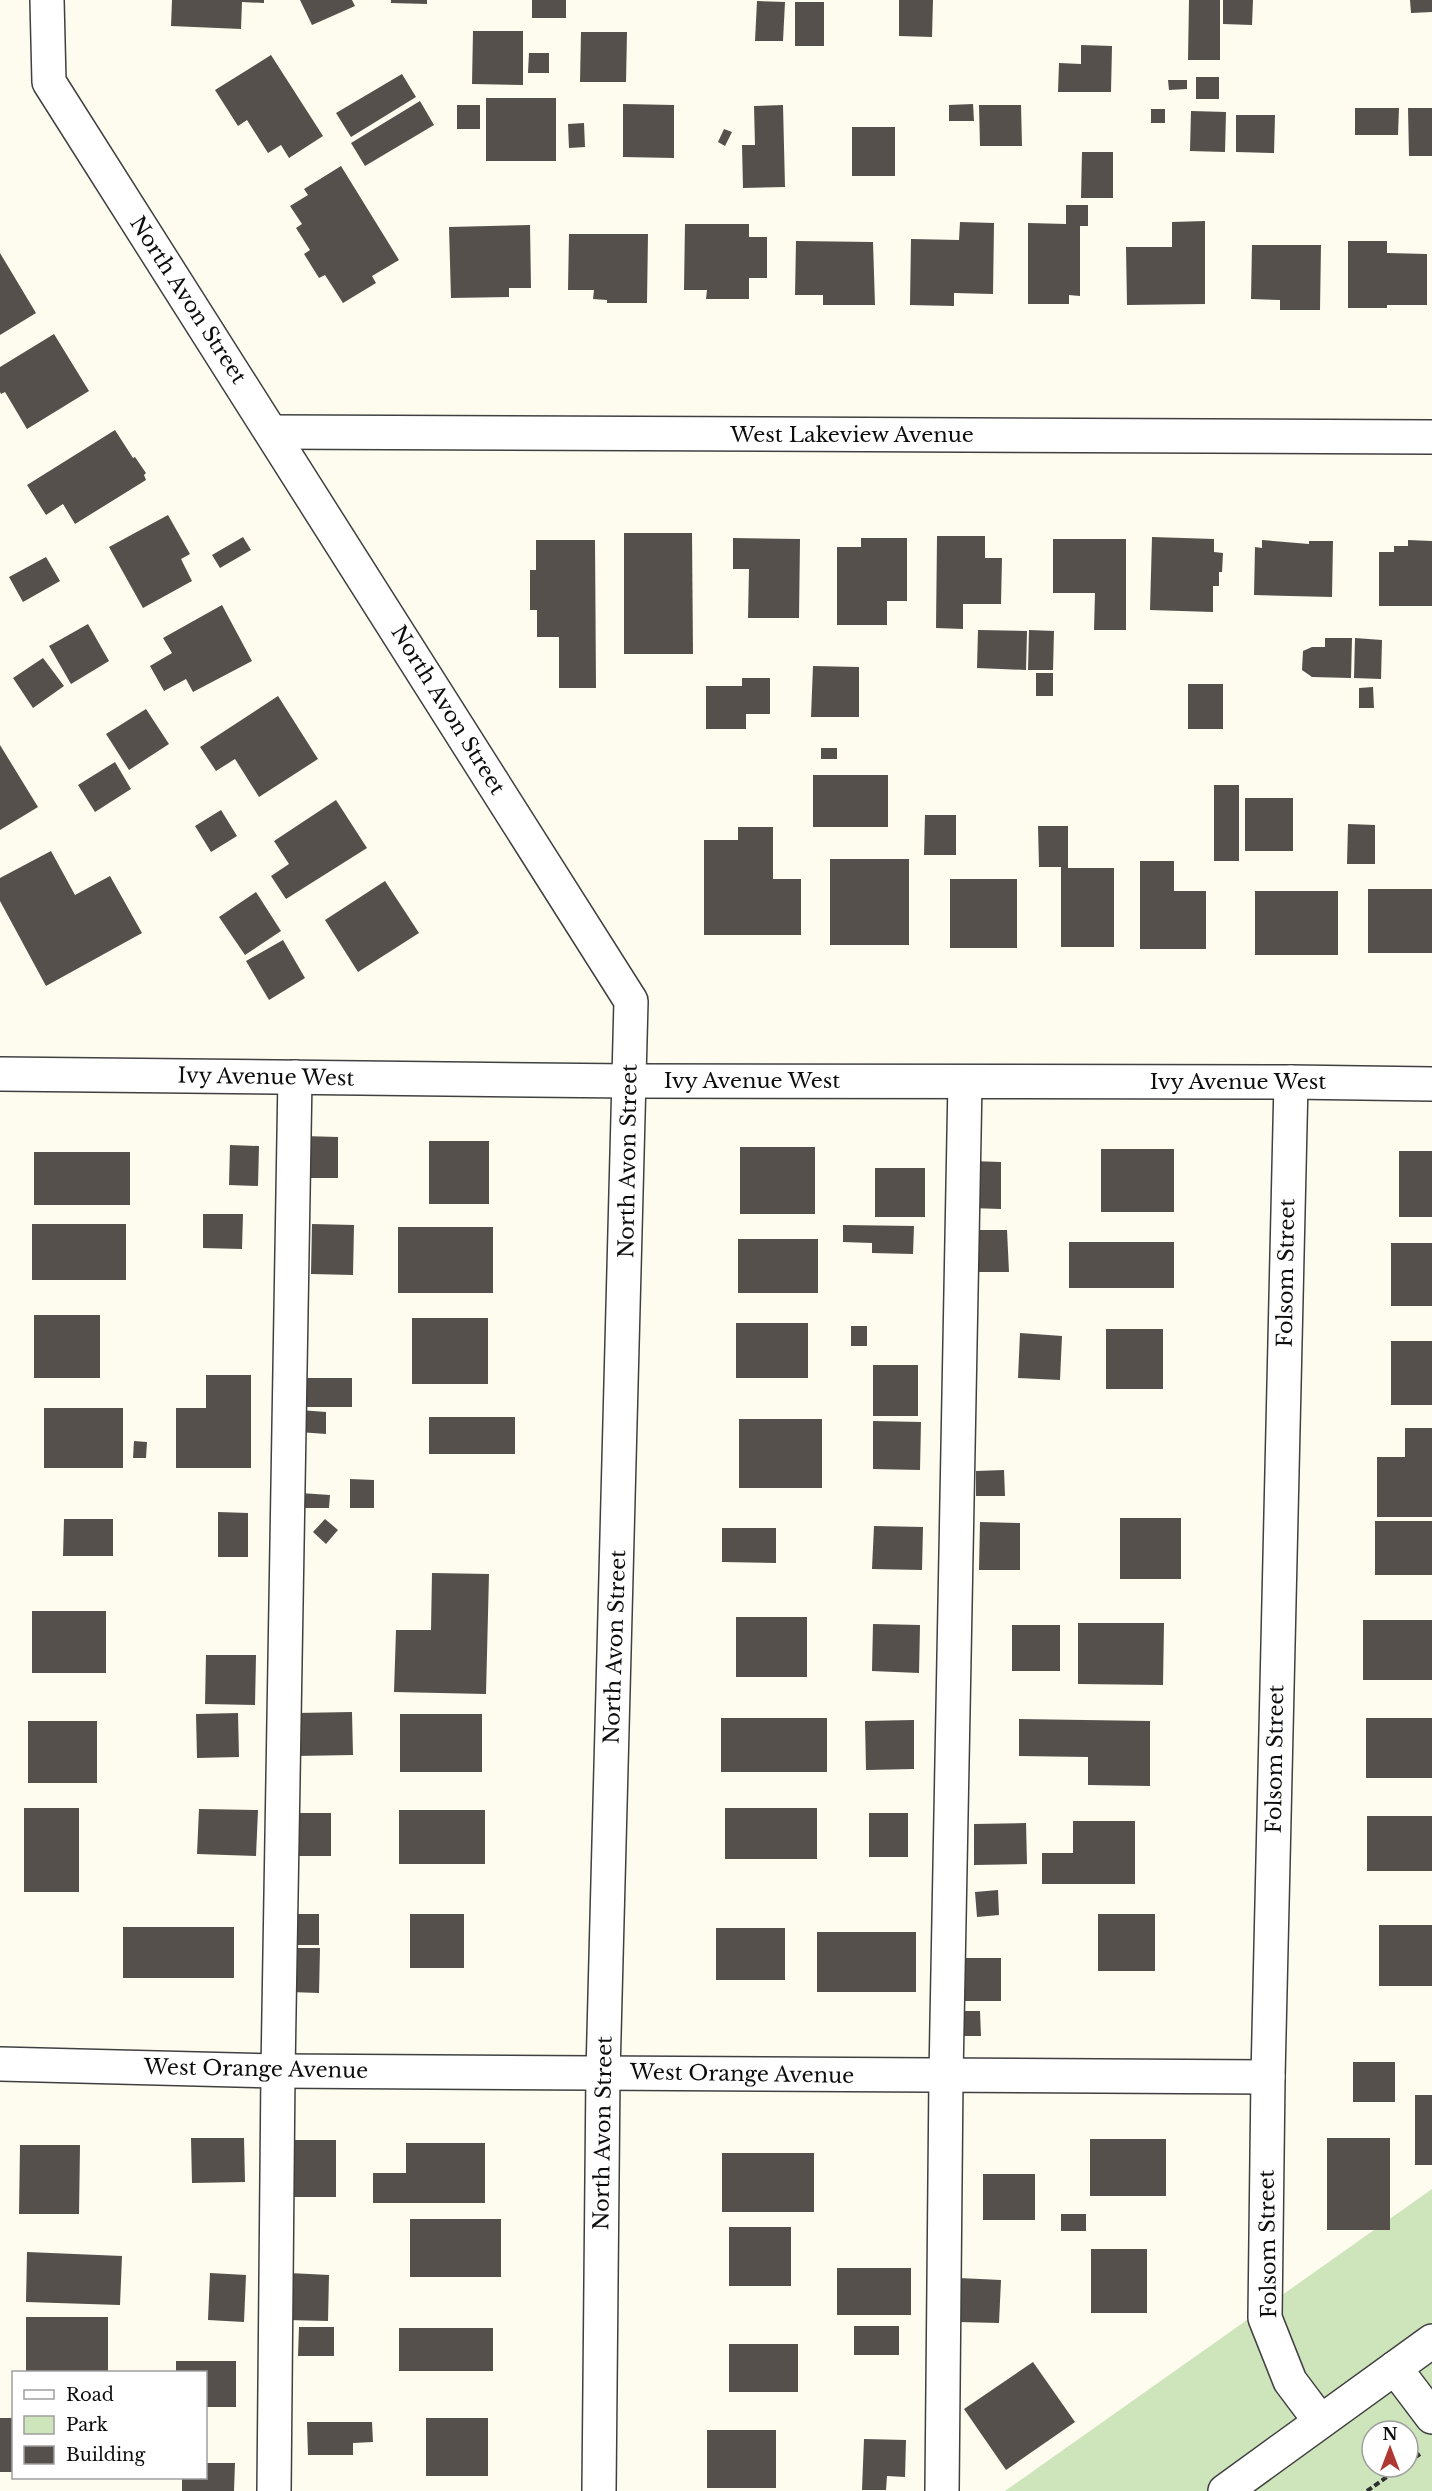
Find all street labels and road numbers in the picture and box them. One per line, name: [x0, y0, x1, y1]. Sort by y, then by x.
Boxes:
street label: North Avon Street: [124, 211, 252, 389]
street label: West Lakeview Avenue: [729, 422, 974, 448]
street label: North Avon Street: [385, 621, 511, 799]
street label: Ivy Avenue West: [177, 1062, 355, 1092]
street label: North Avon Street: [613, 1064, 643, 1258]
street label: Ivy Avenue West: [664, 1068, 840, 1094]
street label: Ivy Avenue West: [1150, 1069, 1326, 1095]
street label: Folsom Street: [1272, 1198, 1300, 1348]
street label: North Avon Street: [599, 1549, 631, 1745]
street label: Folsom Street: [1261, 1684, 1289, 1834]
street label: North Avon Street: [588, 2036, 618, 2230]
street label: West Orange Avenue: [143, 2054, 368, 2084]
street label: West Orange Avenue: [629, 2059, 854, 2089]
street label: Folsom Street: [1254, 2169, 1282, 2319]

